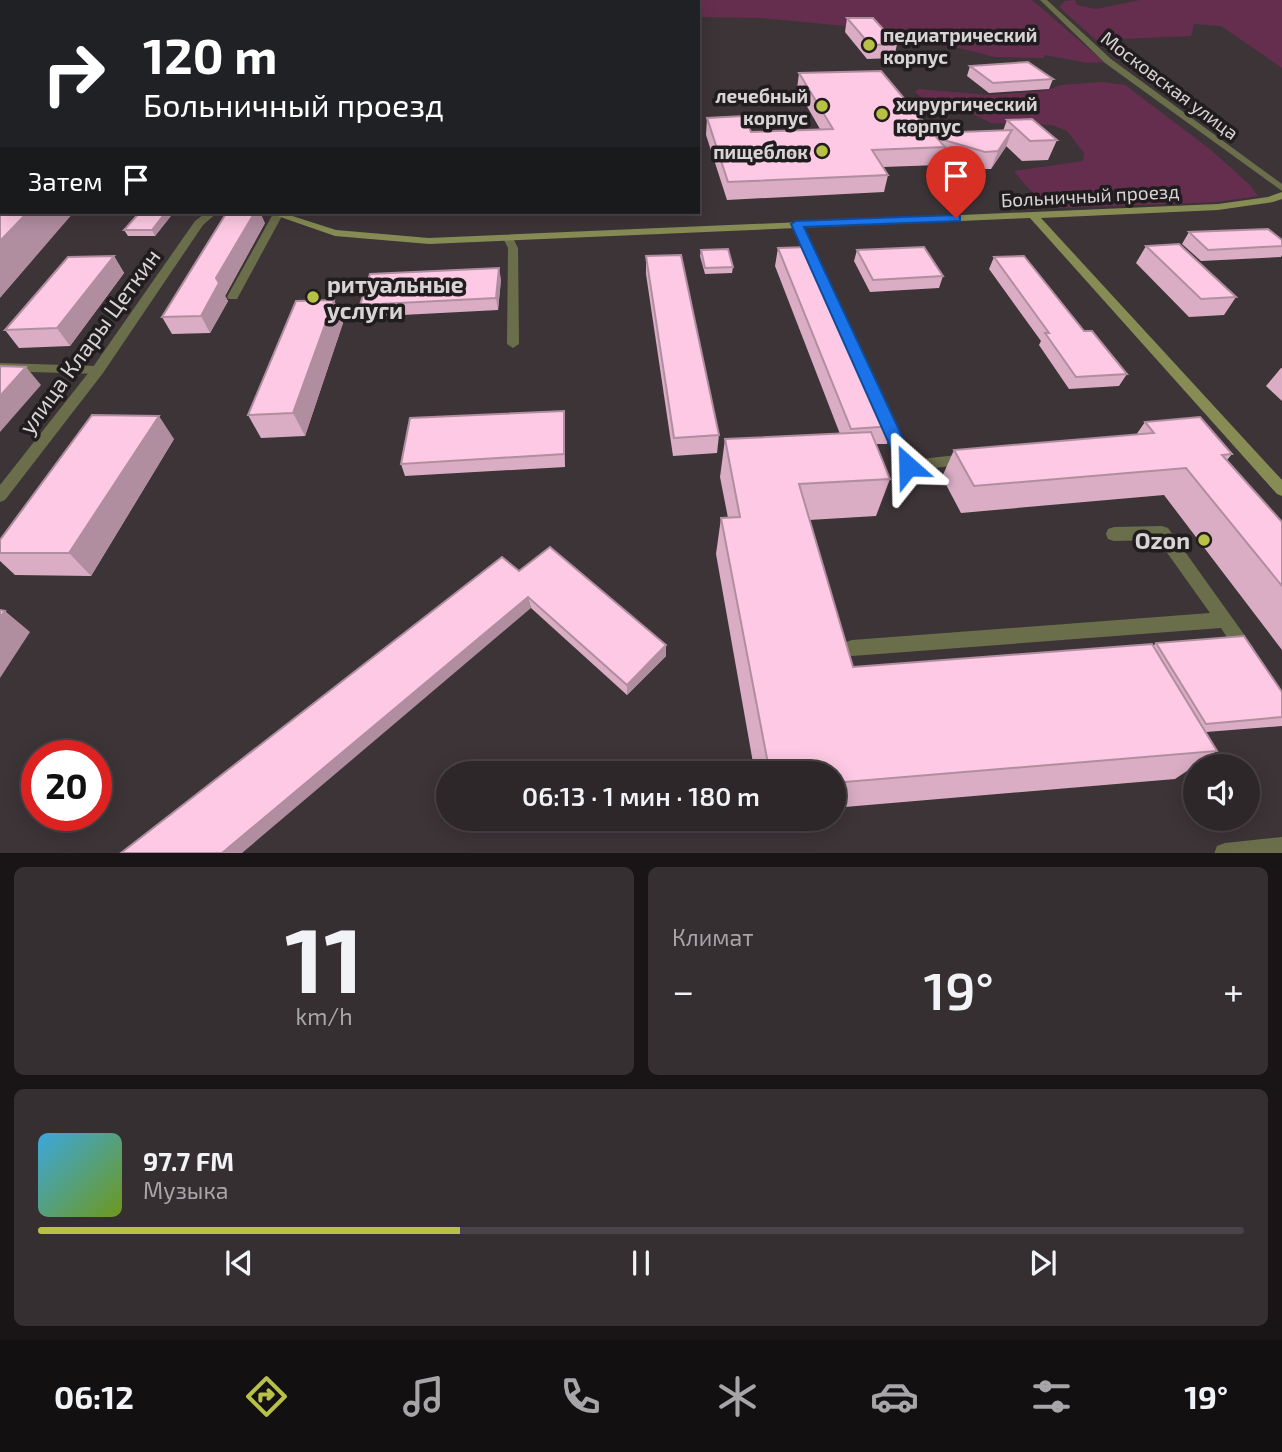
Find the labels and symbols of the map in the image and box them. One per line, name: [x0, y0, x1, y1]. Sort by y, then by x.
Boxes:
place label: педиатрический корпус: [883, 23, 1037, 68]
street label: Московская улица: [1096, 26, 1243, 145]
marker: педиатрический корпус: [861, 37, 877, 53]
place label: лечебный корпус: [715, 84, 808, 129]
place label: хирургический корпус: [896, 92, 1038, 137]
marker: лечебный корпус: [814, 98, 830, 114]
marker: хирургический корпус: [874, 106, 890, 122]
place label: пищеблок: [713, 140, 808, 163]
marker: пищеблок: [814, 143, 830, 159]
pin: [926, 146, 986, 218]
street label: Больничный проезд: [1000, 179, 1180, 211]
street label: улица Клары Цеткин: [12, 243, 166, 440]
place label: ритуальные услуги: [327, 270, 464, 324]
marker: ритуальные услуги: [305, 289, 321, 305]
position arrow: [871, 429, 945, 503]
place label: Ozon: [1135, 526, 1190, 554]
marker: Ozon: [1196, 532, 1212, 548]
speed limit sign: 20: [21, 740, 112, 831]

